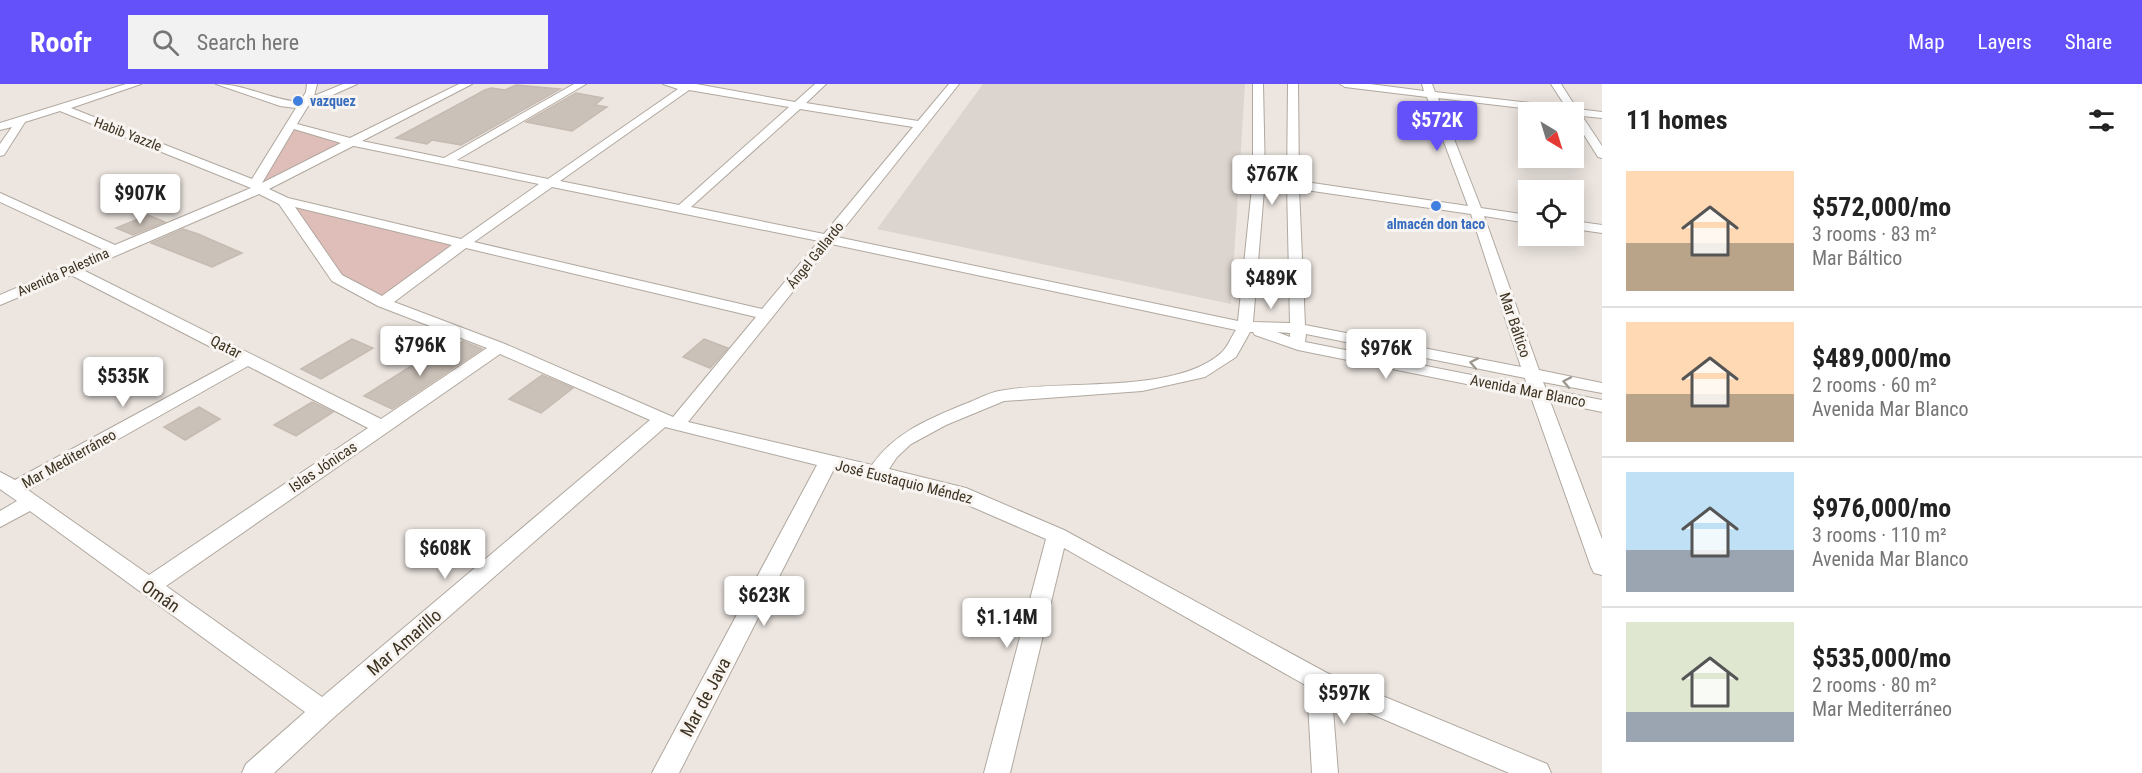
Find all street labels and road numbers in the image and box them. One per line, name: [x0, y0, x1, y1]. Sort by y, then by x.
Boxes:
street label: Habib Yazzle: [92, 114, 165, 154]
street label: Ángel Gallardo: [783, 218, 847, 291]
street label: Avenida Palestina: [15, 245, 111, 299]
street label: Mar Báltico: [1495, 290, 1535, 360]
street label: Qatar: [207, 332, 245, 363]
street label: Avenida Mar Blanco: [1469, 371, 1587, 411]
street label: Mar Mediterráneo: [19, 426, 119, 492]
street label: Islas Jónicas: [286, 438, 360, 496]
street label: José Eustaquio Méndez: [833, 456, 975, 508]
street label: Omán: [138, 575, 184, 617]
street label: Mar Amarillo: [363, 604, 445, 680]
street label: Mar de Java: [675, 654, 735, 740]

